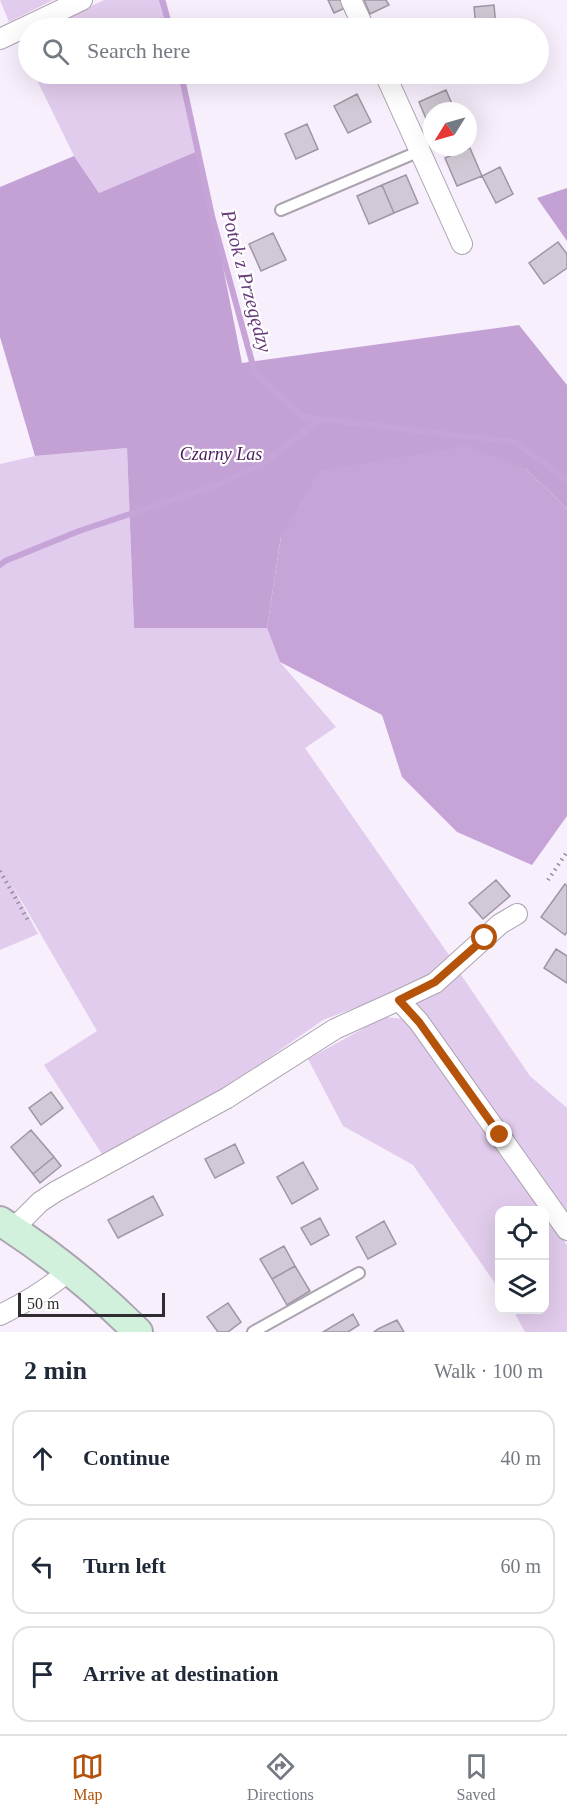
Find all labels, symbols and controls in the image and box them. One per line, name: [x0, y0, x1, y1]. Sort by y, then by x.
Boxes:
search box: [18, 18, 549, 84]
icon: search: [39, 35, 72, 68]
text: Search here: [87, 38, 190, 63]
north arrow: [423, 102, 477, 156]
water label: Potok z Przegędzy: [216, 206, 277, 355]
park label: Czarny Las: [180, 444, 262, 464]
route start: [471, 924, 497, 950]
route end: [486, 1121, 512, 1147]
map controls: [495, 1206, 549, 1314]
button: locate: [495, 1206, 549, 1260]
button: layers: [495, 1260, 549, 1314]
scale bar: [18, 1290, 165, 1318]
text: 50 m: [27, 1295, 59, 1312]
text: 2 min: [24, 1356, 87, 1385]
text: Walk · 100 m: [434, 1360, 543, 1382]
icon: ahead: [26, 1442, 59, 1475]
text: Continue: [83, 1445, 170, 1470]
text: 40 m: [500, 1447, 541, 1469]
icon: left: [26, 1550, 59, 1583]
text: Turn left: [83, 1553, 166, 1578]
text: 60 m: [500, 1555, 541, 1577]
icon: arrive: [26, 1658, 59, 1691]
text: Arrive at destination: [83, 1661, 279, 1686]
tab: Map: [71, 1750, 104, 1804]
tab: Directions: [247, 1750, 314, 1804]
tab: Saved: [456, 1750, 496, 1804]

